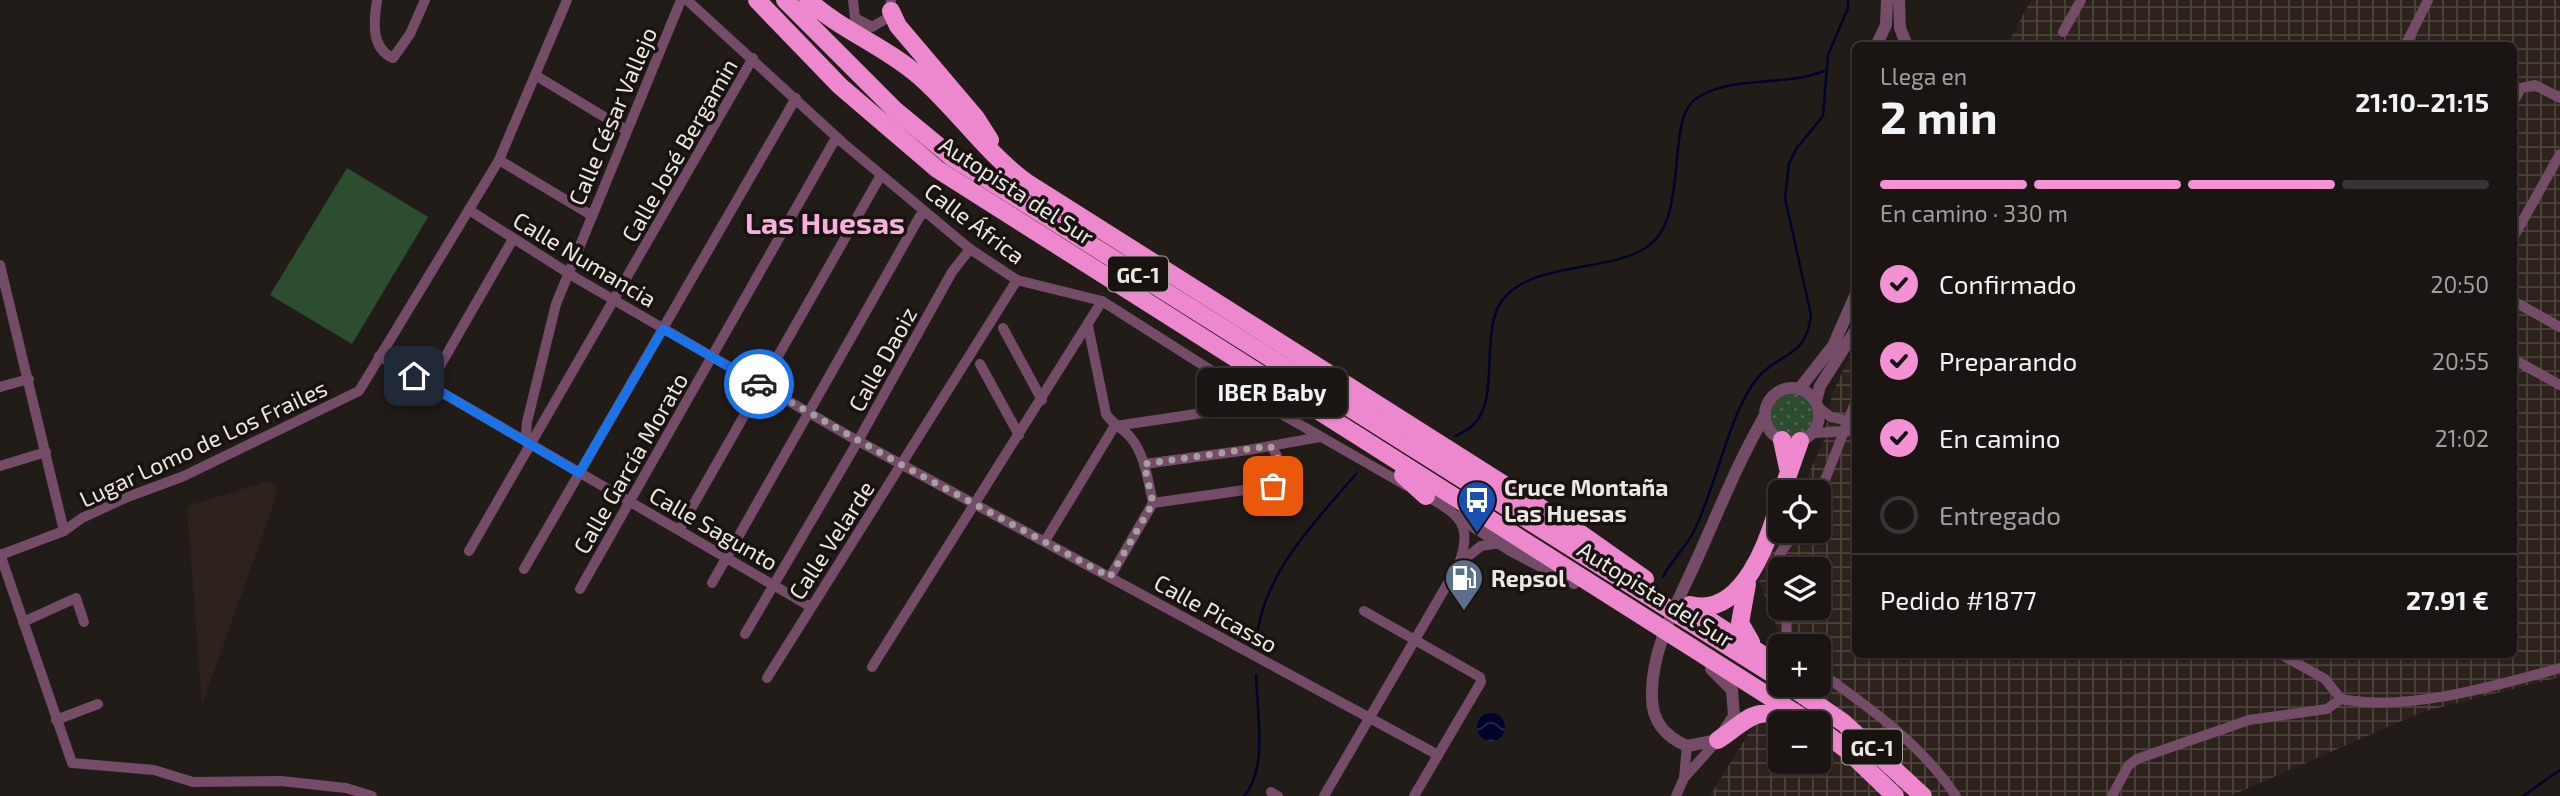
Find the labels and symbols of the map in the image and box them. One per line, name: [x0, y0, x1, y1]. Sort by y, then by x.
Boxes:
street label: Calle César Vallejo: [562, 23, 662, 209]
street label: Calle José Bergamin: [615, 53, 743, 247]
street label: Autopista del Sur: [934, 130, 1100, 250]
street label: Calle África: [919, 176, 1031, 270]
district label: Las Huesas: [745, 204, 905, 240]
street label: Calle Numancia: [508, 205, 662, 313]
road number: GC-1: [1108, 256, 1168, 292]
street label: Calle Daoiz: [842, 302, 922, 416]
pin: [384, 346, 444, 406]
courier: [724, 349, 794, 419]
street label: Calle García Morato: [567, 367, 693, 559]
callout: IBER Baby: [1198, 367, 1348, 416]
street label: Lugar Lomo de Los Frailes: [75, 373, 331, 513]
pin: [1243, 456, 1303, 516]
place label: Cruce Montaña Las Huesas: [1504, 473, 1668, 527]
street label: Calle Velarde: [782, 475, 880, 605]
bus stop icon: Cruce Montaña Las Huesas: [1456, 479, 1498, 534]
street label: Calle Sagunto: [645, 480, 783, 576]
street label: Autopista del Sur: [1573, 535, 1739, 653]
fuel station icon: Repsol: [1443, 557, 1485, 612]
place label: Repsol: [1491, 564, 1566, 592]
street label: Calle Picasso: [1150, 568, 1282, 658]
road number: GC-1: [1842, 730, 1902, 764]

